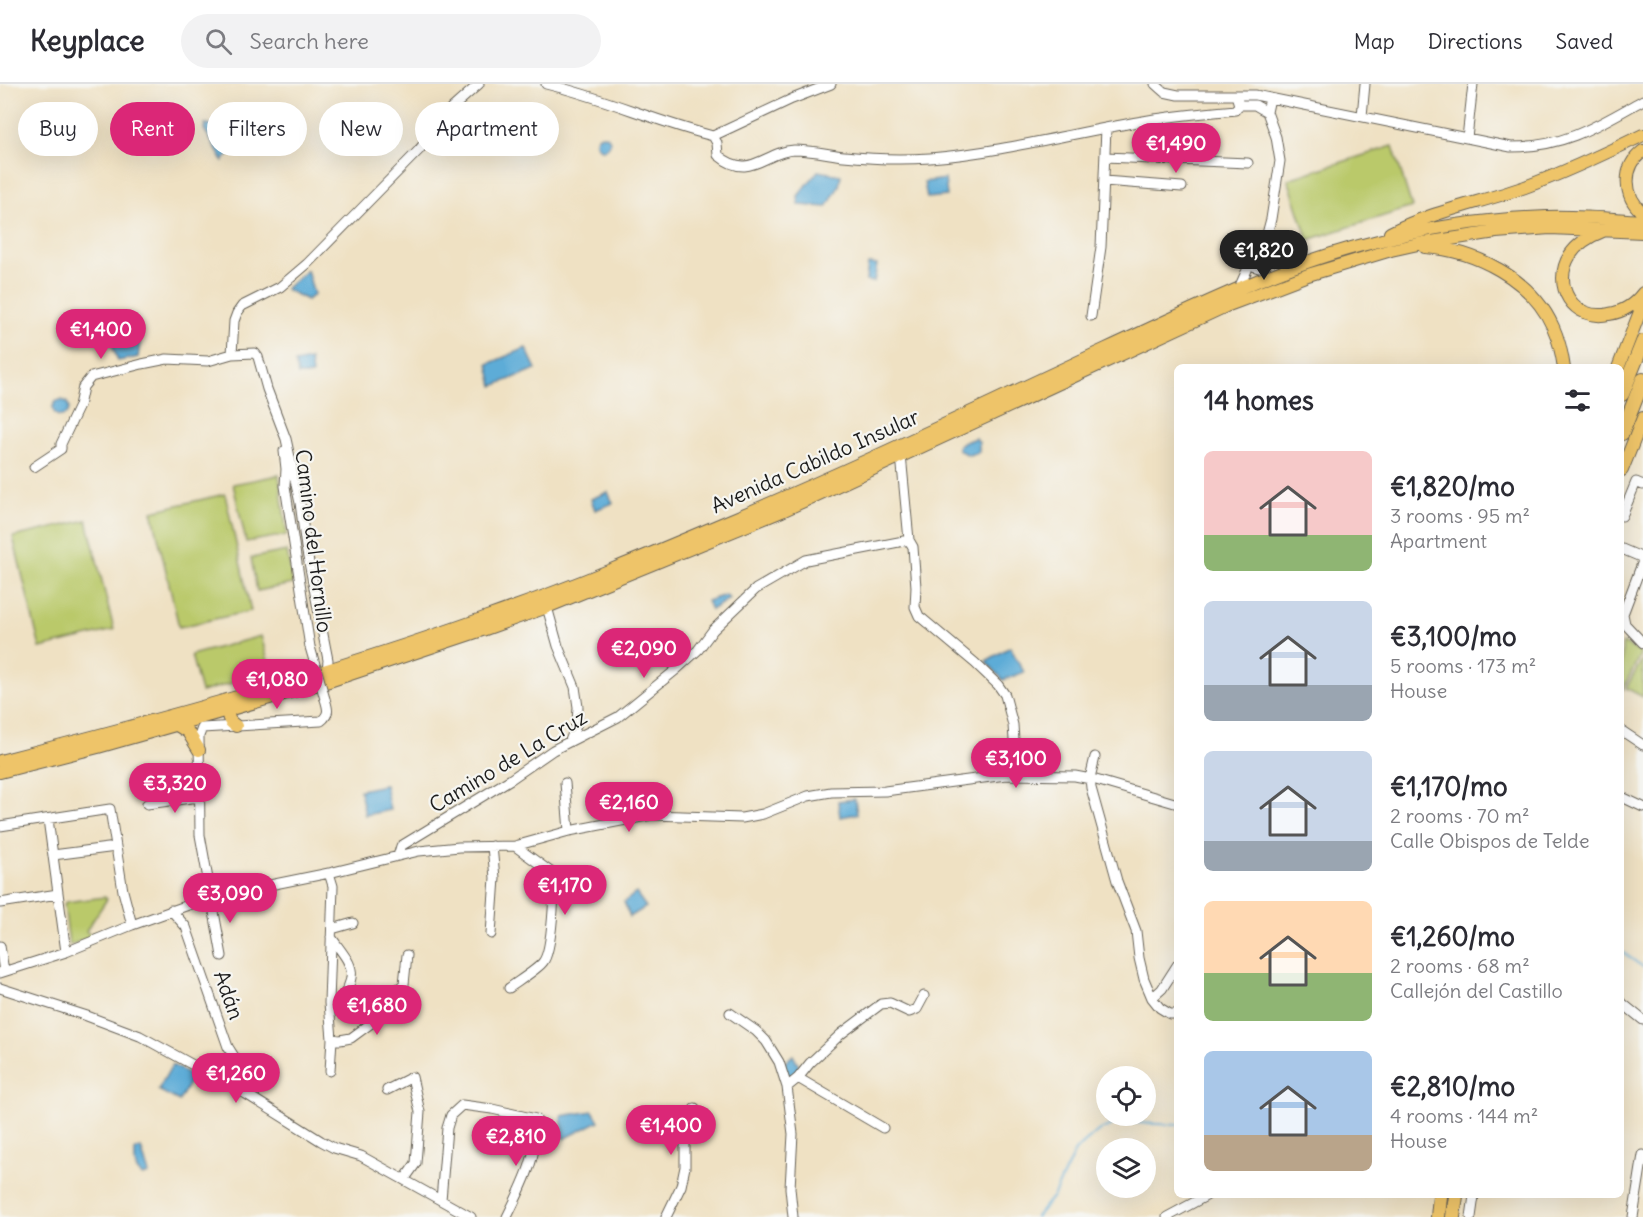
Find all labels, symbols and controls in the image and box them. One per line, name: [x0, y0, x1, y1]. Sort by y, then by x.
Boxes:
search box: [181, 14, 601, 68]
text: Keyplace: [30, 23, 145, 59]
icon: search: [202, 25, 235, 58]
text: Search here: [250, 27, 369, 55]
text: Map: [1354, 28, 1395, 55]
text: Directions: [1428, 28, 1522, 55]
text: Saved: [1555, 28, 1613, 55]
chip: Buy: [18, 102, 98, 156]
chip: Rent: [110, 102, 195, 156]
chip: Filters: [207, 102, 307, 156]
chip: New: [319, 102, 403, 156]
chip: Apartment: [415, 102, 559, 156]
pin: €1,490: [1127, 123, 1225, 174]
text: €1,490: [1146, 130, 1206, 155]
pin: €1,820: [1215, 230, 1313, 281]
text: €1,820: [1234, 237, 1294, 262]
pin: €1,400: [52, 309, 150, 360]
text: €1,400: [70, 316, 132, 341]
text: 14 homes: [1204, 384, 1314, 417]
icon: filters: [1561, 384, 1594, 417]
street label: Avenida Cabildo Insular: [707, 403, 924, 519]
street label: Camino del Hornillo: [289, 448, 339, 634]
text: €1,820/mo: [1390, 470, 1515, 503]
icon: home: [1252, 475, 1324, 547]
text: 3 rooms · 95 m²: [1390, 503, 1530, 528]
text: Apartment: [1390, 528, 1487, 553]
text: €3,100/mo: [1390, 620, 1517, 653]
icon: home: [1252, 625, 1324, 697]
pin: €2,090: [595, 628, 693, 679]
text: €2,090: [611, 635, 677, 660]
text: 5 rooms · 173 m²: [1390, 653, 1536, 678]
pin: €1,080: [228, 659, 326, 710]
text: €1,080: [246, 666, 308, 691]
text: House: [1390, 678, 1447, 703]
street label: Camino de La Cruz: [424, 703, 592, 819]
pin: €3,100: [967, 738, 1065, 789]
text: €3,100: [985, 745, 1047, 770]
pin: €3,320: [126, 763, 224, 814]
text: €3,320: [143, 770, 207, 795]
text: €1,170/mo: [1390, 770, 1508, 803]
icon: home: [1252, 775, 1324, 847]
pin: €2,160: [580, 782, 678, 833]
text: €2,160: [599, 789, 659, 814]
text: 2 rooms · 70 m²: [1390, 803, 1530, 828]
text: Calle Obispos de Telde: [1390, 828, 1589, 853]
pin: €1,170: [516, 865, 614, 916]
text: €1,170: [538, 872, 592, 897]
pin: €3,090: [181, 873, 279, 924]
text: €3,090: [197, 880, 263, 905]
text: €1,260/mo: [1390, 920, 1515, 953]
icon: home: [1252, 925, 1324, 997]
text: 2 rooms · 68 m²: [1390, 953, 1530, 978]
street label: Adán: [208, 967, 250, 1023]
text: Callejón del Castillo: [1390, 978, 1563, 1003]
pin: €1,680: [328, 985, 426, 1036]
text: €1,680: [347, 992, 408, 1017]
pin: €1,260: [187, 1053, 285, 1104]
text: €1,260: [206, 1060, 266, 1085]
map controls: [1096, 1066, 1156, 1198]
button: locate: [1096, 1066, 1156, 1126]
text: €2,810/mo: [1390, 1070, 1515, 1103]
icon: home: [1252, 1075, 1324, 1147]
text: 4 rooms · 144 m²: [1390, 1103, 1538, 1128]
pin: €1,400: [622, 1105, 720, 1156]
text: €1,400: [640, 1112, 702, 1137]
pin: €2,810: [467, 1116, 565, 1167]
text: €2,810: [486, 1123, 546, 1148]
text: House: [1390, 1128, 1447, 1153]
button: layers: [1096, 1138, 1156, 1198]

